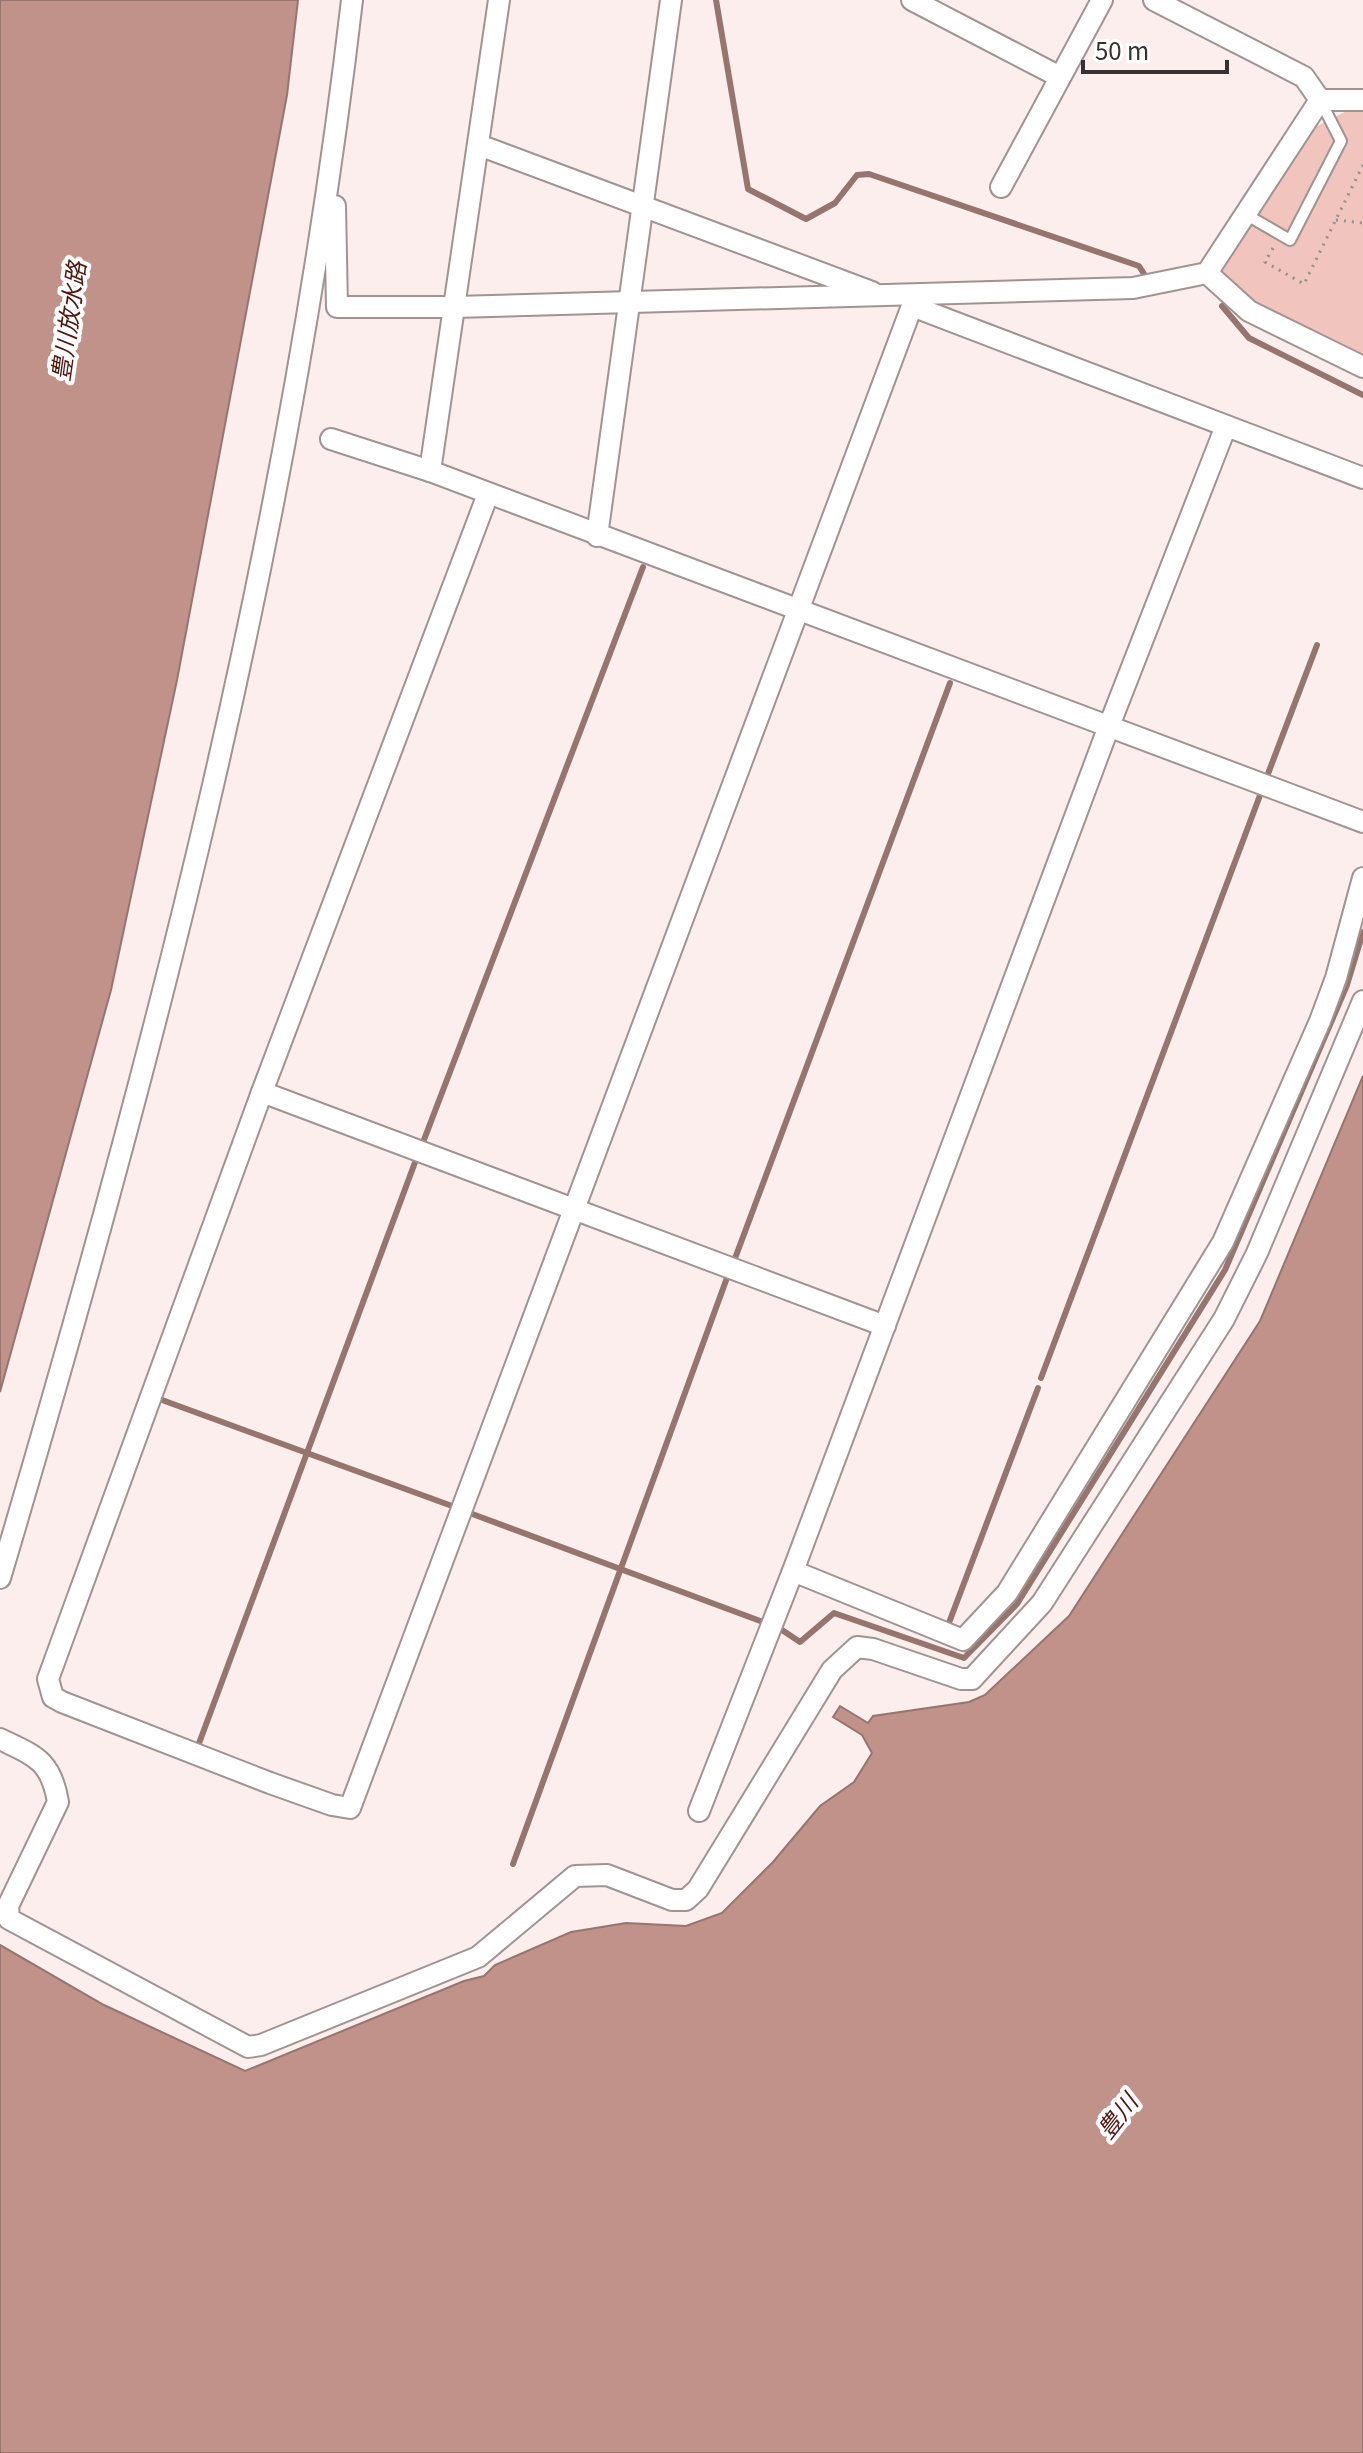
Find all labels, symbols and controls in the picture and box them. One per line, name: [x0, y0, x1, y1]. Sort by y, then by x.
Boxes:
scale bar: [1083, 24, 1227, 74]
text: 50 m: [1095, 32, 1149, 67]
water label: 豊川放水路: [41, 257, 93, 383]
water label: 豊川: [1087, 2083, 1146, 2145]

